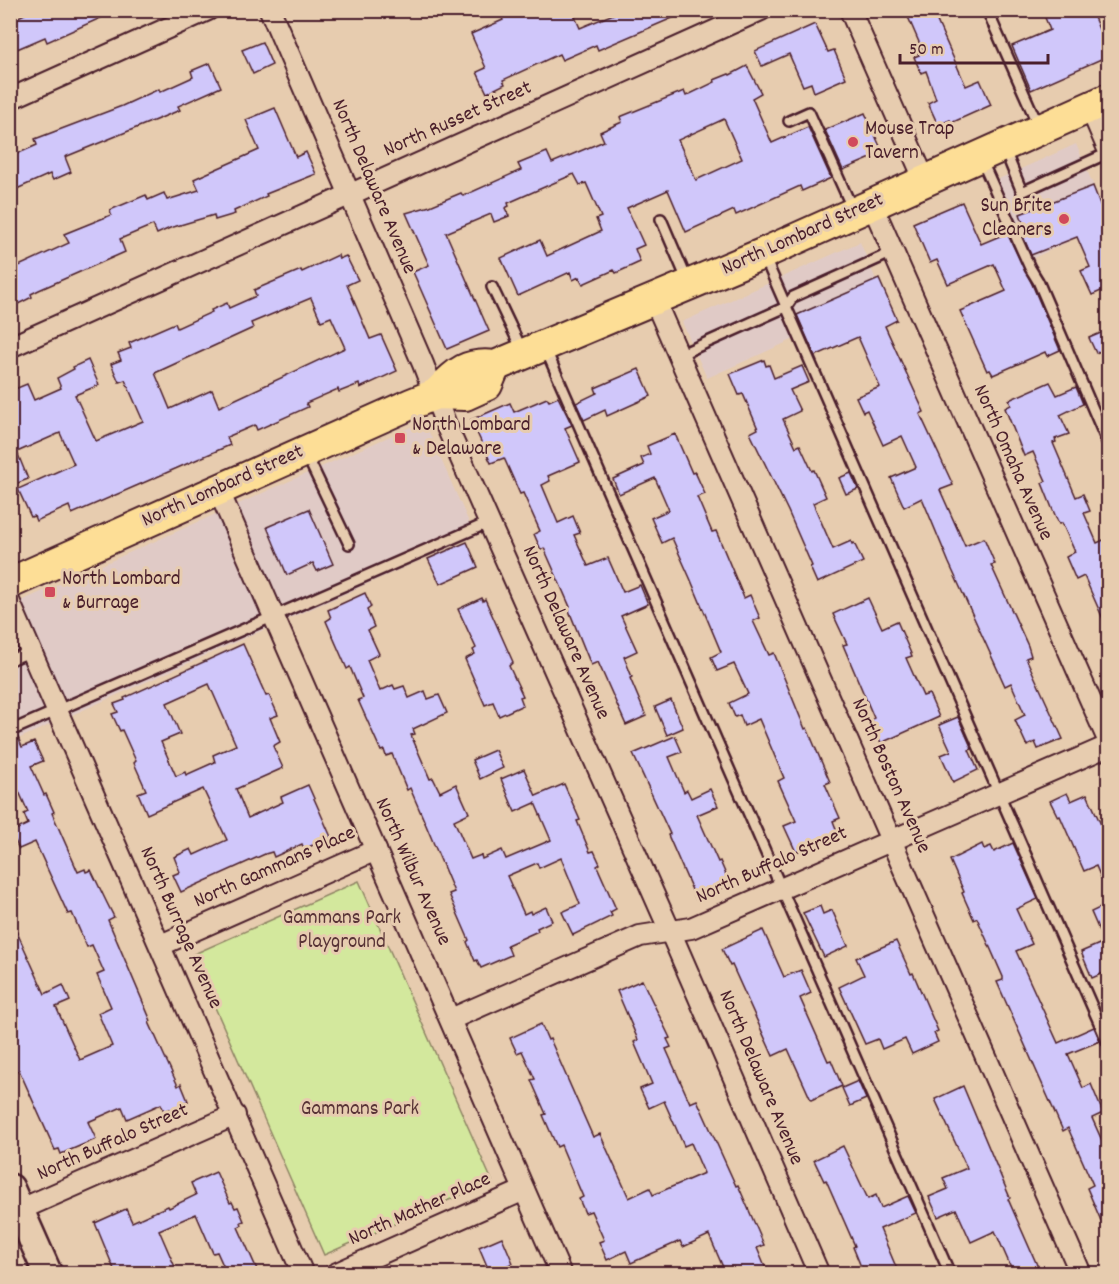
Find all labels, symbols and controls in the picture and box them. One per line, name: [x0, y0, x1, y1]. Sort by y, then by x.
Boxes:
scale bar: [900, 27, 1048, 65]
text: 50 m: [909, 38, 944, 63]
street label: North Russet Street: [379, 74, 537, 166]
street label: North Delaware Avenue: [323, 95, 423, 279]
place label: Mouse Trap Tavern: [865, 115, 954, 169]
marker: Mouse Trap Tavern: [846, 135, 860, 149]
street label: North Lombard Street: [717, 186, 889, 284]
place label: Sun Brite Cleaners: [981, 192, 1052, 246]
marker: Sun Brite Cleaners: [1057, 212, 1071, 226]
street label: North Omaha Avenue: [964, 380, 1060, 546]
place label: North Lombard & Delaware: [412, 411, 531, 465]
marker: North Lombard & Delaware: [393, 431, 407, 445]
street label: North Lombard Street: [137, 438, 309, 536]
street label: North Delaware Avenue: [513, 541, 617, 725]
place label: North Lombard & Burrage: [62, 565, 181, 619]
marker: North Lombard & Burrage: [43, 585, 57, 599]
street label: North Boston Avenue: [842, 694, 938, 858]
street label: North Wilbur Avenue: [366, 793, 458, 951]
street label: North Gammans Place: [189, 819, 361, 917]
street label: North Buffalo Street: [691, 819, 853, 913]
street label: North Burrage Avenue: [131, 842, 229, 1014]
park label: Gammans Park Playground: [283, 904, 401, 958]
street label: North Delaware Avenue: [710, 986, 810, 1170]
park label: Gammans Park: [301, 1095, 419, 1125]
street label: North Buffalo Street: [32, 1096, 194, 1190]
street label: North Mather Place: [344, 1165, 496, 1255]

